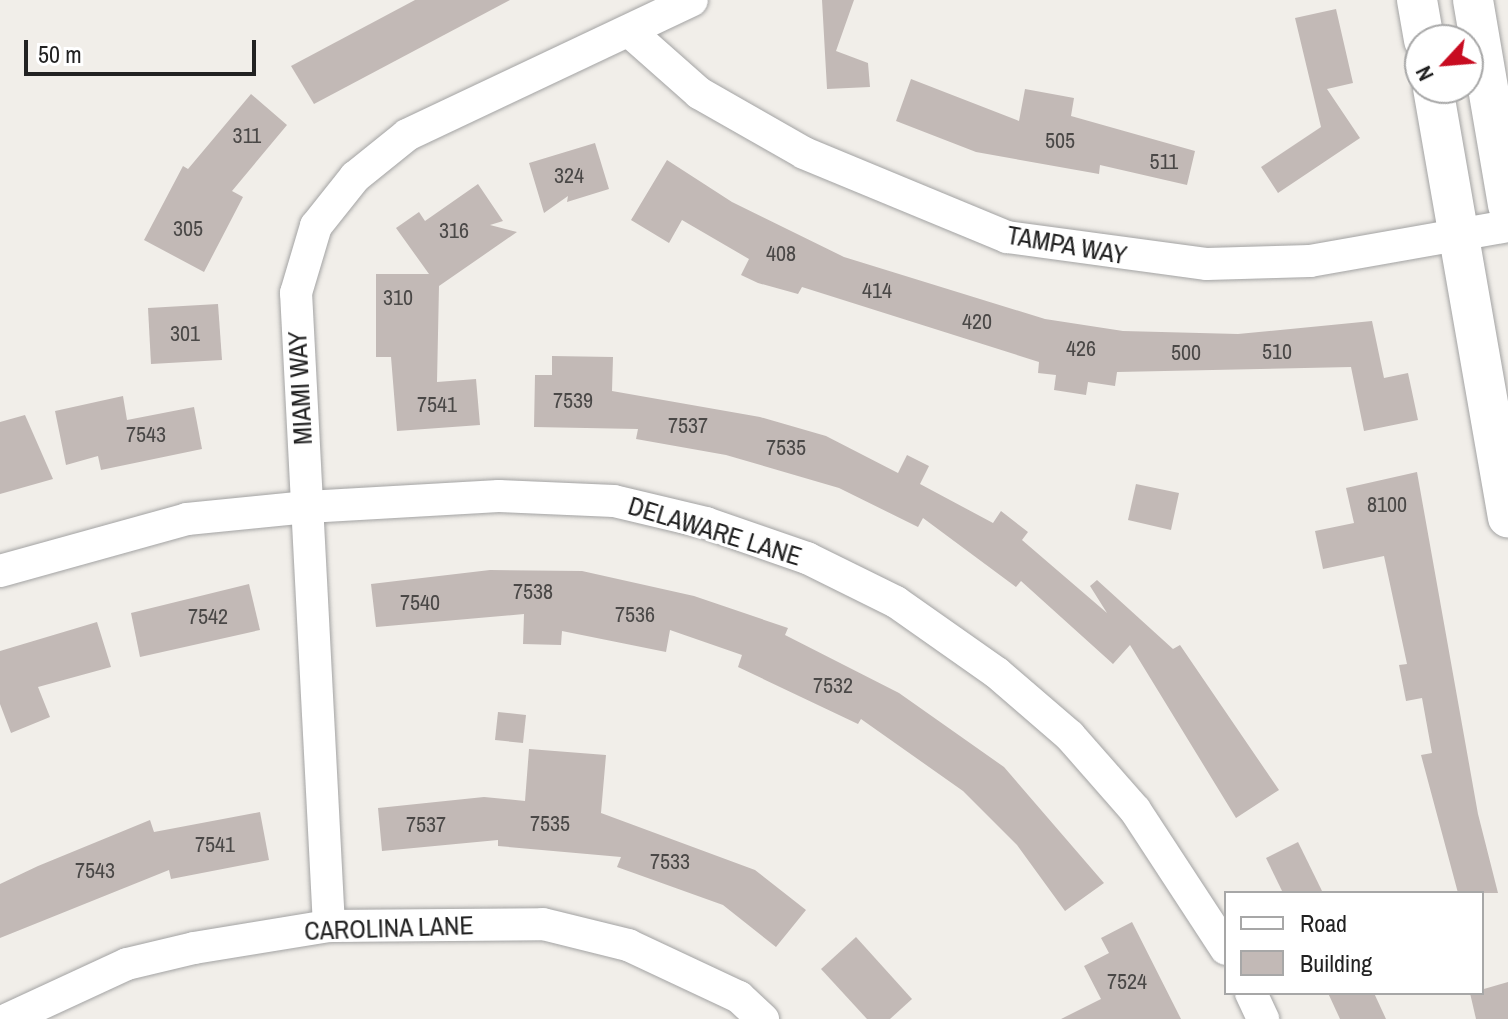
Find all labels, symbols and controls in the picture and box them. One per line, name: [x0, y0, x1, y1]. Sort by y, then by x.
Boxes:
scale bar: [28, 24, 260, 74]
north arrow: [1404, 24, 1484, 104]
text: 50 m: [38, 38, 82, 70]
text: N: [1408, 61, 1441, 86]
house number: 311: [233, 123, 261, 149]
house number: 505: [1045, 128, 1075, 154]
house number: 511: [1150, 149, 1178, 175]
house number: 324: [554, 163, 584, 189]
house number: 305: [173, 216, 203, 242]
house number: 316: [439, 218, 469, 244]
street label: TAMPA WAY: [1004, 219, 1130, 271]
house number: 408: [766, 241, 796, 267]
house number: 414: [862, 278, 892, 304]
house number: 310: [383, 285, 413, 311]
house number: 420: [962, 309, 992, 335]
house number: 301: [170, 321, 200, 347]
street label: MIAMI WAY: [281, 330, 319, 446]
house number: 426: [1066, 336, 1096, 362]
house number: 510: [1262, 339, 1292, 365]
house number: 500: [1171, 340, 1201, 366]
house number: 7539: [553, 388, 593, 414]
house number: 7541: [417, 392, 457, 418]
house number: 7537: [668, 413, 708, 439]
house number: 7543: [126, 422, 166, 448]
house number: 7535: [766, 435, 806, 461]
street label: DELAWARE LANE: [625, 490, 805, 572]
house number: 8100: [1367, 492, 1407, 518]
house number: 7538: [513, 579, 553, 605]
house number: 7540: [400, 590, 440, 616]
house number: 7536: [615, 602, 655, 628]
house number: 7542: [188, 604, 228, 630]
house number: 7532: [813, 673, 853, 699]
house number: 7535: [530, 811, 570, 837]
house number: 7537: [406, 812, 446, 838]
house number: 7541: [195, 832, 235, 858]
house number: 7533: [650, 849, 690, 875]
house number: 7543: [75, 858, 115, 884]
legend: [1224, 891, 1484, 995]
text: Road: [1300, 907, 1347, 939]
street label: CAROLINA LANE: [303, 909, 475, 947]
text: Building: [1300, 947, 1372, 979]
house number: 7524: [1107, 969, 1147, 995]

